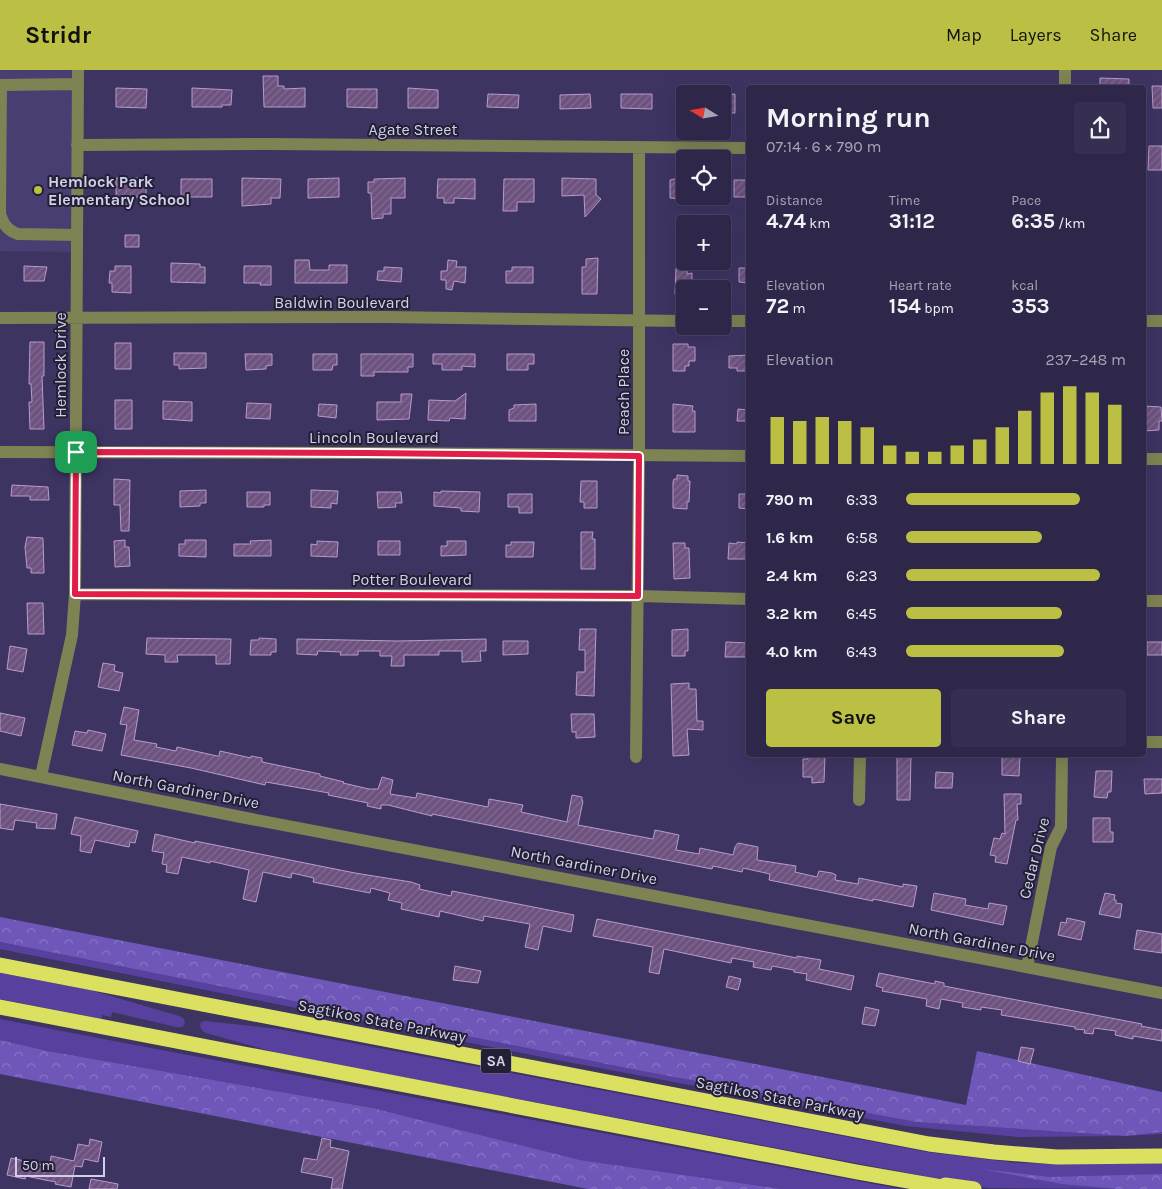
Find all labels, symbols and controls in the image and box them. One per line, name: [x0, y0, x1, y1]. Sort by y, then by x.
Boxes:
text: Stridr: [25, 21, 91, 49]
text: Map: [946, 24, 982, 46]
text: Layers: [1010, 24, 1062, 46]
text: Share: [1090, 24, 1137, 46]
north arrow: [676, 85, 731, 140]
map controls: [676, 85, 731, 335]
text: Morning run: [766, 101, 931, 134]
button: share: [1074, 102, 1126, 154]
street label: Agate Street: [369, 120, 457, 139]
text: 07:14 · 6 × 790 m: [766, 137, 882, 156]
button: locate: [676, 150, 731, 205]
place label: Hemlock Park Elementary School: [48, 172, 190, 209]
marker: Hemlock Park Elementary School: [32, 184, 44, 196]
text: Distance: [766, 192, 823, 209]
text: Time: [889, 192, 920, 209]
text: Pace: [1011, 192, 1041, 209]
text: 4.74: [766, 209, 806, 233]
text: 31:12: [889, 209, 935, 233]
text: 6:35: [1011, 209, 1055, 233]
button: +: [676, 215, 731, 270]
text: km: [806, 215, 830, 232]
text: /km: [1055, 215, 1085, 232]
text: Elevation: [766, 277, 825, 294]
text: Heart rate: [889, 277, 952, 294]
text: kcal: [1011, 277, 1038, 294]
button: −: [676, 280, 731, 335]
street label: Baldwin Boulevard: [274, 293, 410, 312]
text: 72: [766, 294, 789, 318]
text: 154: [889, 294, 921, 318]
text: 353: [1011, 294, 1050, 318]
text: m: [789, 300, 806, 317]
text: bpm: [921, 300, 954, 317]
street label: Hemlock Drive: [51, 312, 70, 418]
street label: Peach Place: [614, 349, 633, 435]
text: Elevation: [766, 350, 834, 369]
text: 237–248 m: [1045, 350, 1126, 369]
street label: Lincoln Boulevard: [309, 428, 439, 447]
pin: [55, 431, 97, 473]
icon: arrive: [62, 438, 90, 466]
text: 790 m: [766, 490, 813, 509]
text: 6:33: [846, 490, 878, 509]
text: 1.6 km: [766, 528, 814, 547]
text: 6:58: [846, 528, 878, 547]
text: 2.4 km: [766, 566, 817, 585]
text: 6:23: [846, 566, 878, 585]
street label: Potter Boulevard: [352, 570, 472, 589]
text: 3.2 km: [766, 604, 818, 623]
text: 6:45: [846, 604, 877, 623]
text: 4.0 km: [766, 642, 818, 661]
text: 6:43: [846, 642, 877, 661]
button: Save: [766, 689, 941, 747]
button: Share: [951, 689, 1126, 747]
street label: North Gardiner Drive: [111, 765, 261, 813]
street label: Cedar Drive: [1015, 815, 1053, 901]
street label: North Gardiner Drive: [509, 841, 659, 889]
street label: North Gardiner Drive: [907, 918, 1057, 966]
street label: Sagtikos State Parkway: [296, 995, 468, 1047]
road number: SA: [481, 1048, 511, 1074]
street label: Sagtikos State Parkway: [694, 1072, 866, 1124]
scale bar: [15, 1154, 105, 1177]
text: 50 m: [22, 1157, 55, 1174]

